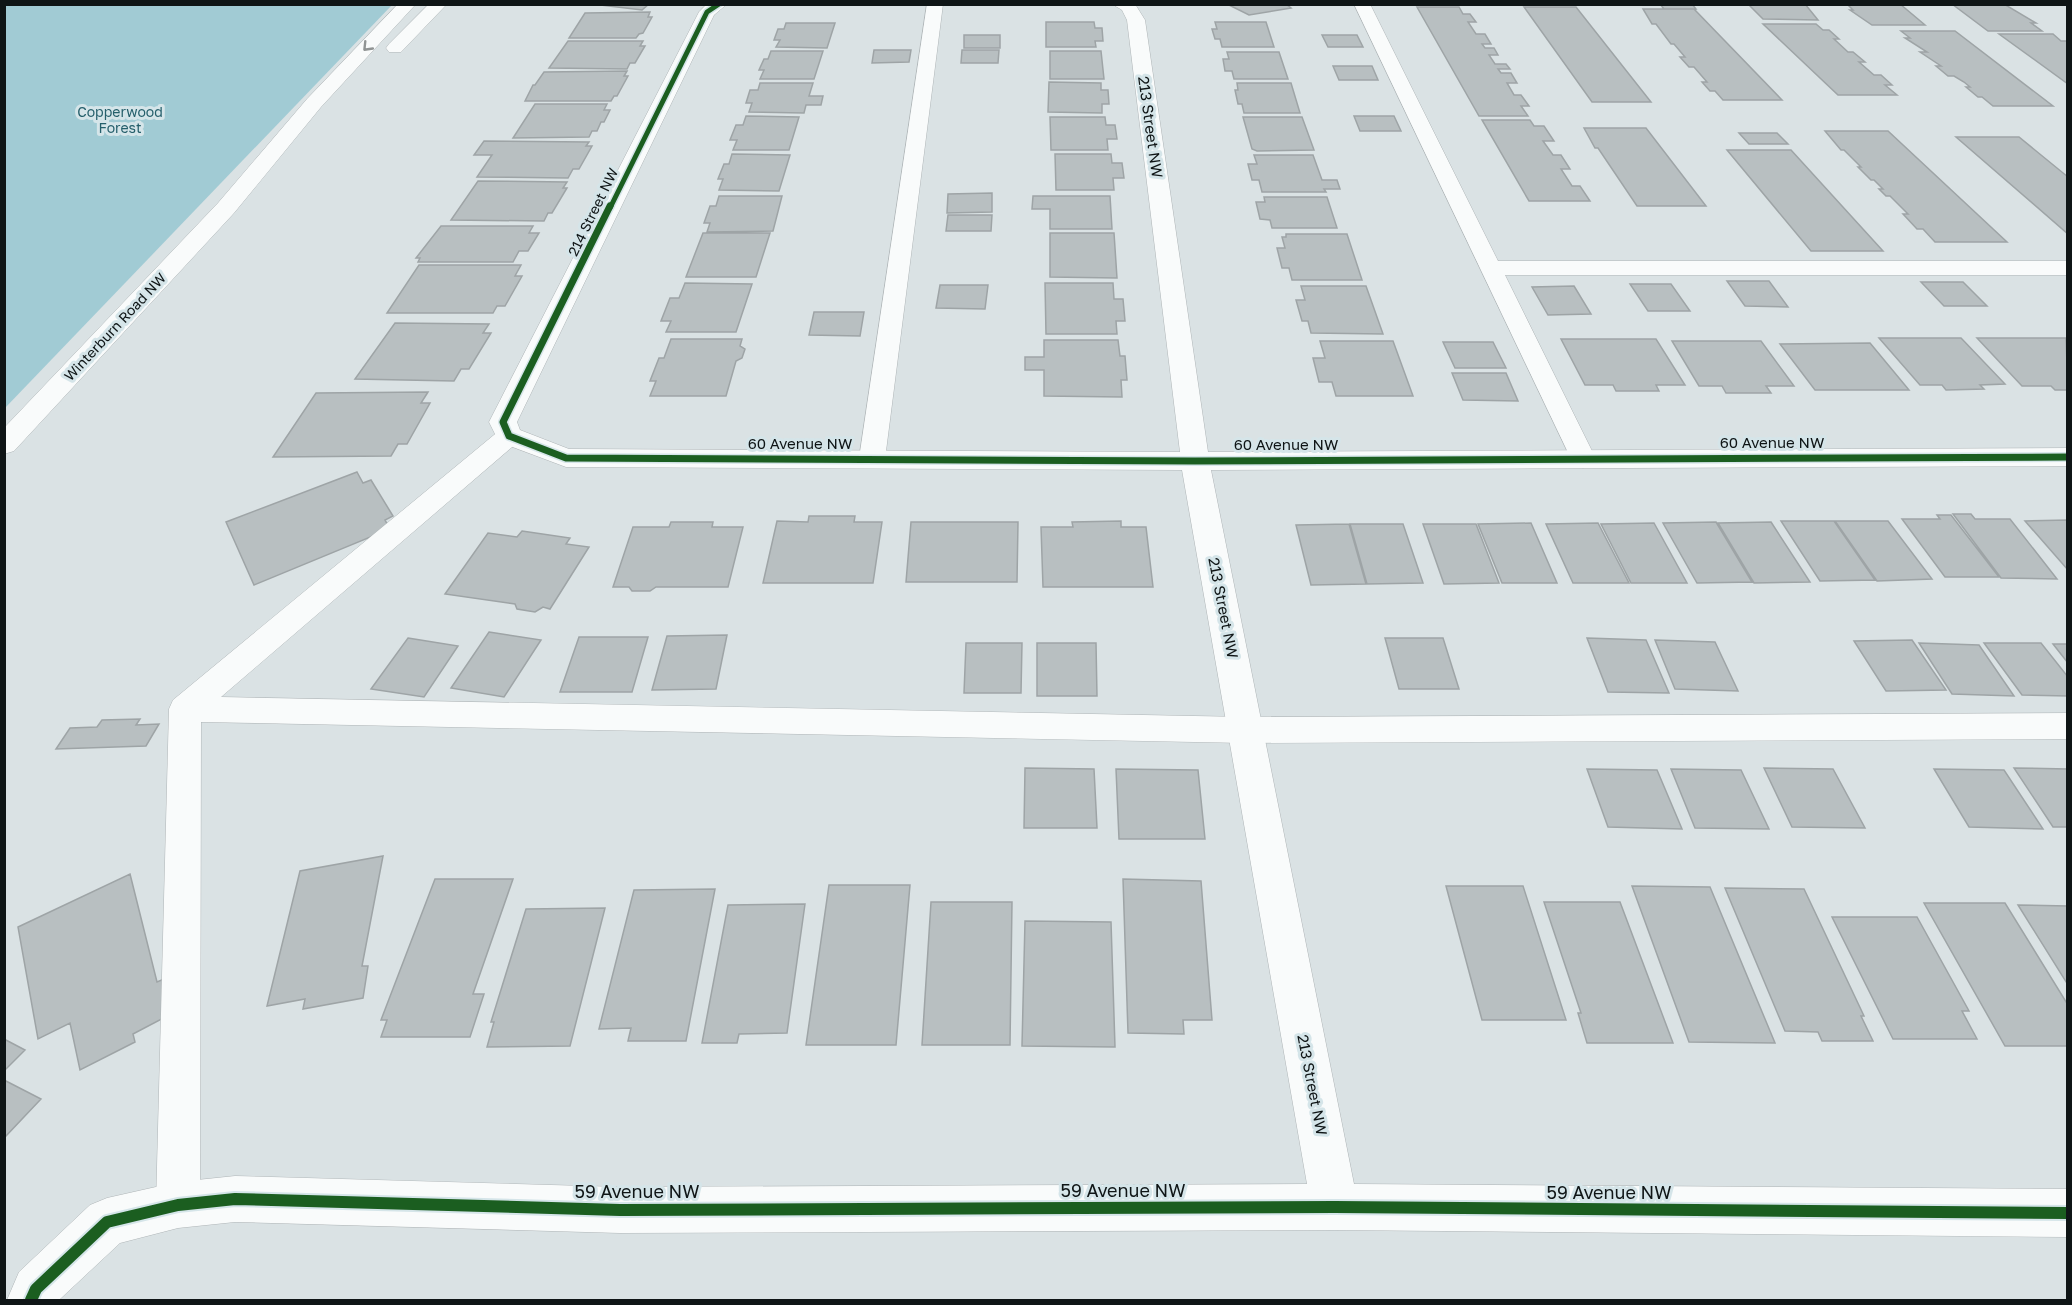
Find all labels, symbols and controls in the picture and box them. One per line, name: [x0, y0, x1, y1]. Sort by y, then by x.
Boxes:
one-way arrow: [363, 40, 374, 50]
street label: 213 Street NW: [1135, 75, 1167, 179]
park label: Copperwood Forest: [77, 103, 163, 136]
street label: 214 Street NW: [564, 164, 621, 259]
street label: Winterburn Road NW: [60, 269, 169, 384]
street label: 60 Avenue NW: [1720, 433, 1824, 451]
street label: 60 Avenue NW: [748, 434, 852, 452]
street label: 60 Avenue NW: [1234, 435, 1338, 453]
street label: 213 Street NW: [1205, 556, 1243, 660]
street label: 213 Street NW: [1294, 1033, 1332, 1137]
street label: 59 Avenue NW: [1061, 1179, 1185, 1201]
street label: 59 Avenue NW: [575, 1180, 699, 1202]
street label: 59 Avenue NW: [1547, 1181, 1671, 1203]

